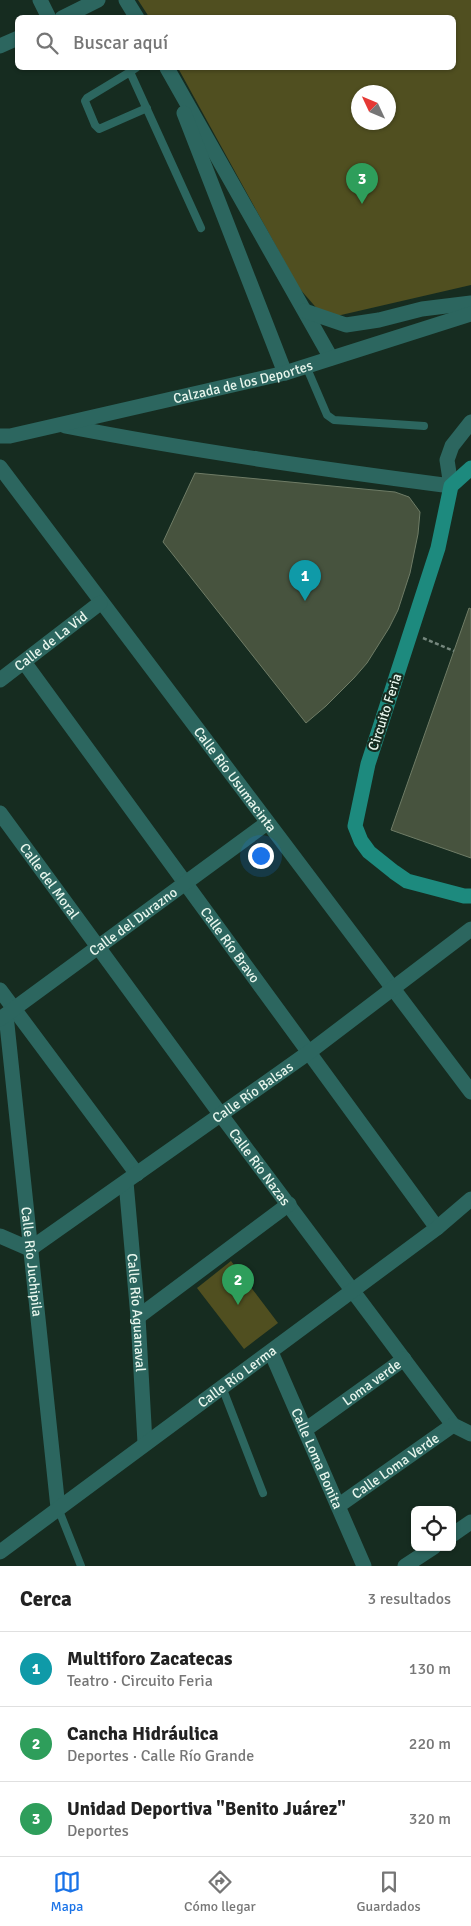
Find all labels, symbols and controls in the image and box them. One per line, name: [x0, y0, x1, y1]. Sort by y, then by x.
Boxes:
search box: [15, 15, 456, 70]
icon: search: [33, 29, 61, 57]
text: Buscar aquí: [73, 31, 168, 55]
north arrow: [351, 85, 396, 130]
pin: 3: [346, 163, 378, 204]
street label: Calzada de los Deportes: [171, 356, 315, 407]
pin: 1: [289, 560, 321, 601]
street label: Calle de La Vid: [11, 607, 91, 674]
street label: Circuito Feria: [364, 671, 406, 753]
street label: Calle Río Usumacinta: [190, 723, 280, 835]
street label: Calle del Moral: [16, 839, 83, 922]
your location: [248, 843, 274, 869]
street label: Calle del Durazno: [86, 883, 180, 959]
street label: Calle Río Bravo: [197, 903, 264, 986]
street label: Calle Río Balsas: [209, 1058, 296, 1126]
street label: Calle Río Nazas: [225, 1125, 294, 1209]
street label: Calle Río Juchipila: [18, 1206, 46, 1317]
street label: Calle Río Aguanaval: [124, 1253, 150, 1372]
pin: 2: [222, 1264, 254, 1305]
street label: Calle Río Lerma: [194, 1342, 280, 1411]
street label: Loma verde: [339, 1355, 404, 1409]
street label: Calle Loma Bonita: [288, 1405, 347, 1511]
street label: Calle Loma Verde: [348, 1429, 442, 1502]
map controls: [411, 1506, 456, 1551]
button: locate: [411, 1506, 456, 1551]
text: Cerca: [20, 1586, 72, 1612]
text: 3 resultados: [368, 1589, 451, 1609]
text: Multiforo Zacatecas: [67, 1647, 232, 1671]
text: 1: [32, 1659, 40, 1679]
text: 130 m: [409, 1659, 451, 1679]
text: Teatro · Circuito Feria: [67, 1671, 213, 1691]
text: Cancha Hidráulica: [67, 1722, 219, 1746]
text: 2: [32, 1734, 40, 1754]
text: 220 m: [409, 1734, 451, 1754]
text: Deportes · Calle Río Grande: [67, 1746, 254, 1766]
text: Unidad Deportiva "Benito Juárez": [67, 1797, 346, 1821]
text: 3: [32, 1809, 40, 1829]
text: 320 m: [409, 1809, 451, 1829]
text: Deportes: [67, 1821, 129, 1841]
tab: Mapa: [50, 1868, 83, 1915]
tab: Cómo llegar: [184, 1868, 256, 1915]
tab: Guardados: [357, 1868, 421, 1915]

